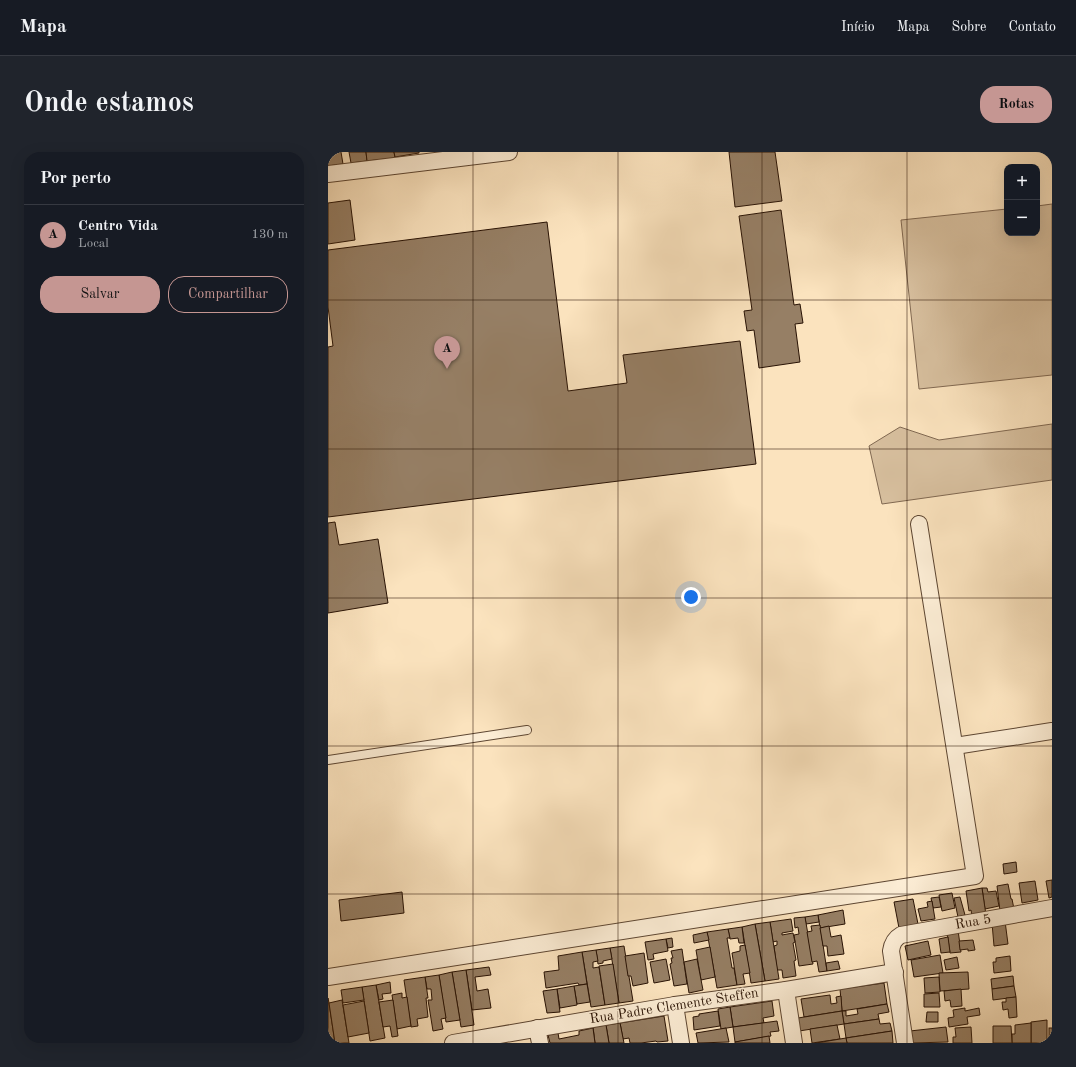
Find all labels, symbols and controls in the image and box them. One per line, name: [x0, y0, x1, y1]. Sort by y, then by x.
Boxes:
text: Mapa: [20, 18, 67, 37]
text: Início: [841, 20, 875, 34]
text: Mapa: [897, 20, 929, 34]
text: Sobre: [951, 20, 986, 34]
text: Contato: [1008, 20, 1056, 34]
button: Rotas: [980, 86, 1052, 123]
text: Onde estamos: [24, 90, 194, 118]
map controls: [1004, 164, 1040, 236]
button: +: [1004, 164, 1040, 200]
text: Por perto: [40, 170, 111, 187]
button: −: [1004, 200, 1040, 236]
text: Centro Vida: [78, 219, 158, 234]
text: A: [48, 228, 58, 241]
text: 130 m: [251, 228, 288, 241]
text: Local: [78, 237, 109, 250]
button: Salvar: [40, 276, 160, 313]
button: Compartilhar: [168, 276, 288, 313]
pin: A: [434, 336, 460, 369]
your location: [681, 587, 701, 607]
street label: Rua 5: [954, 912, 992, 932]
street label: Rua Padre Clemente Steffen: [589, 986, 760, 1026]

